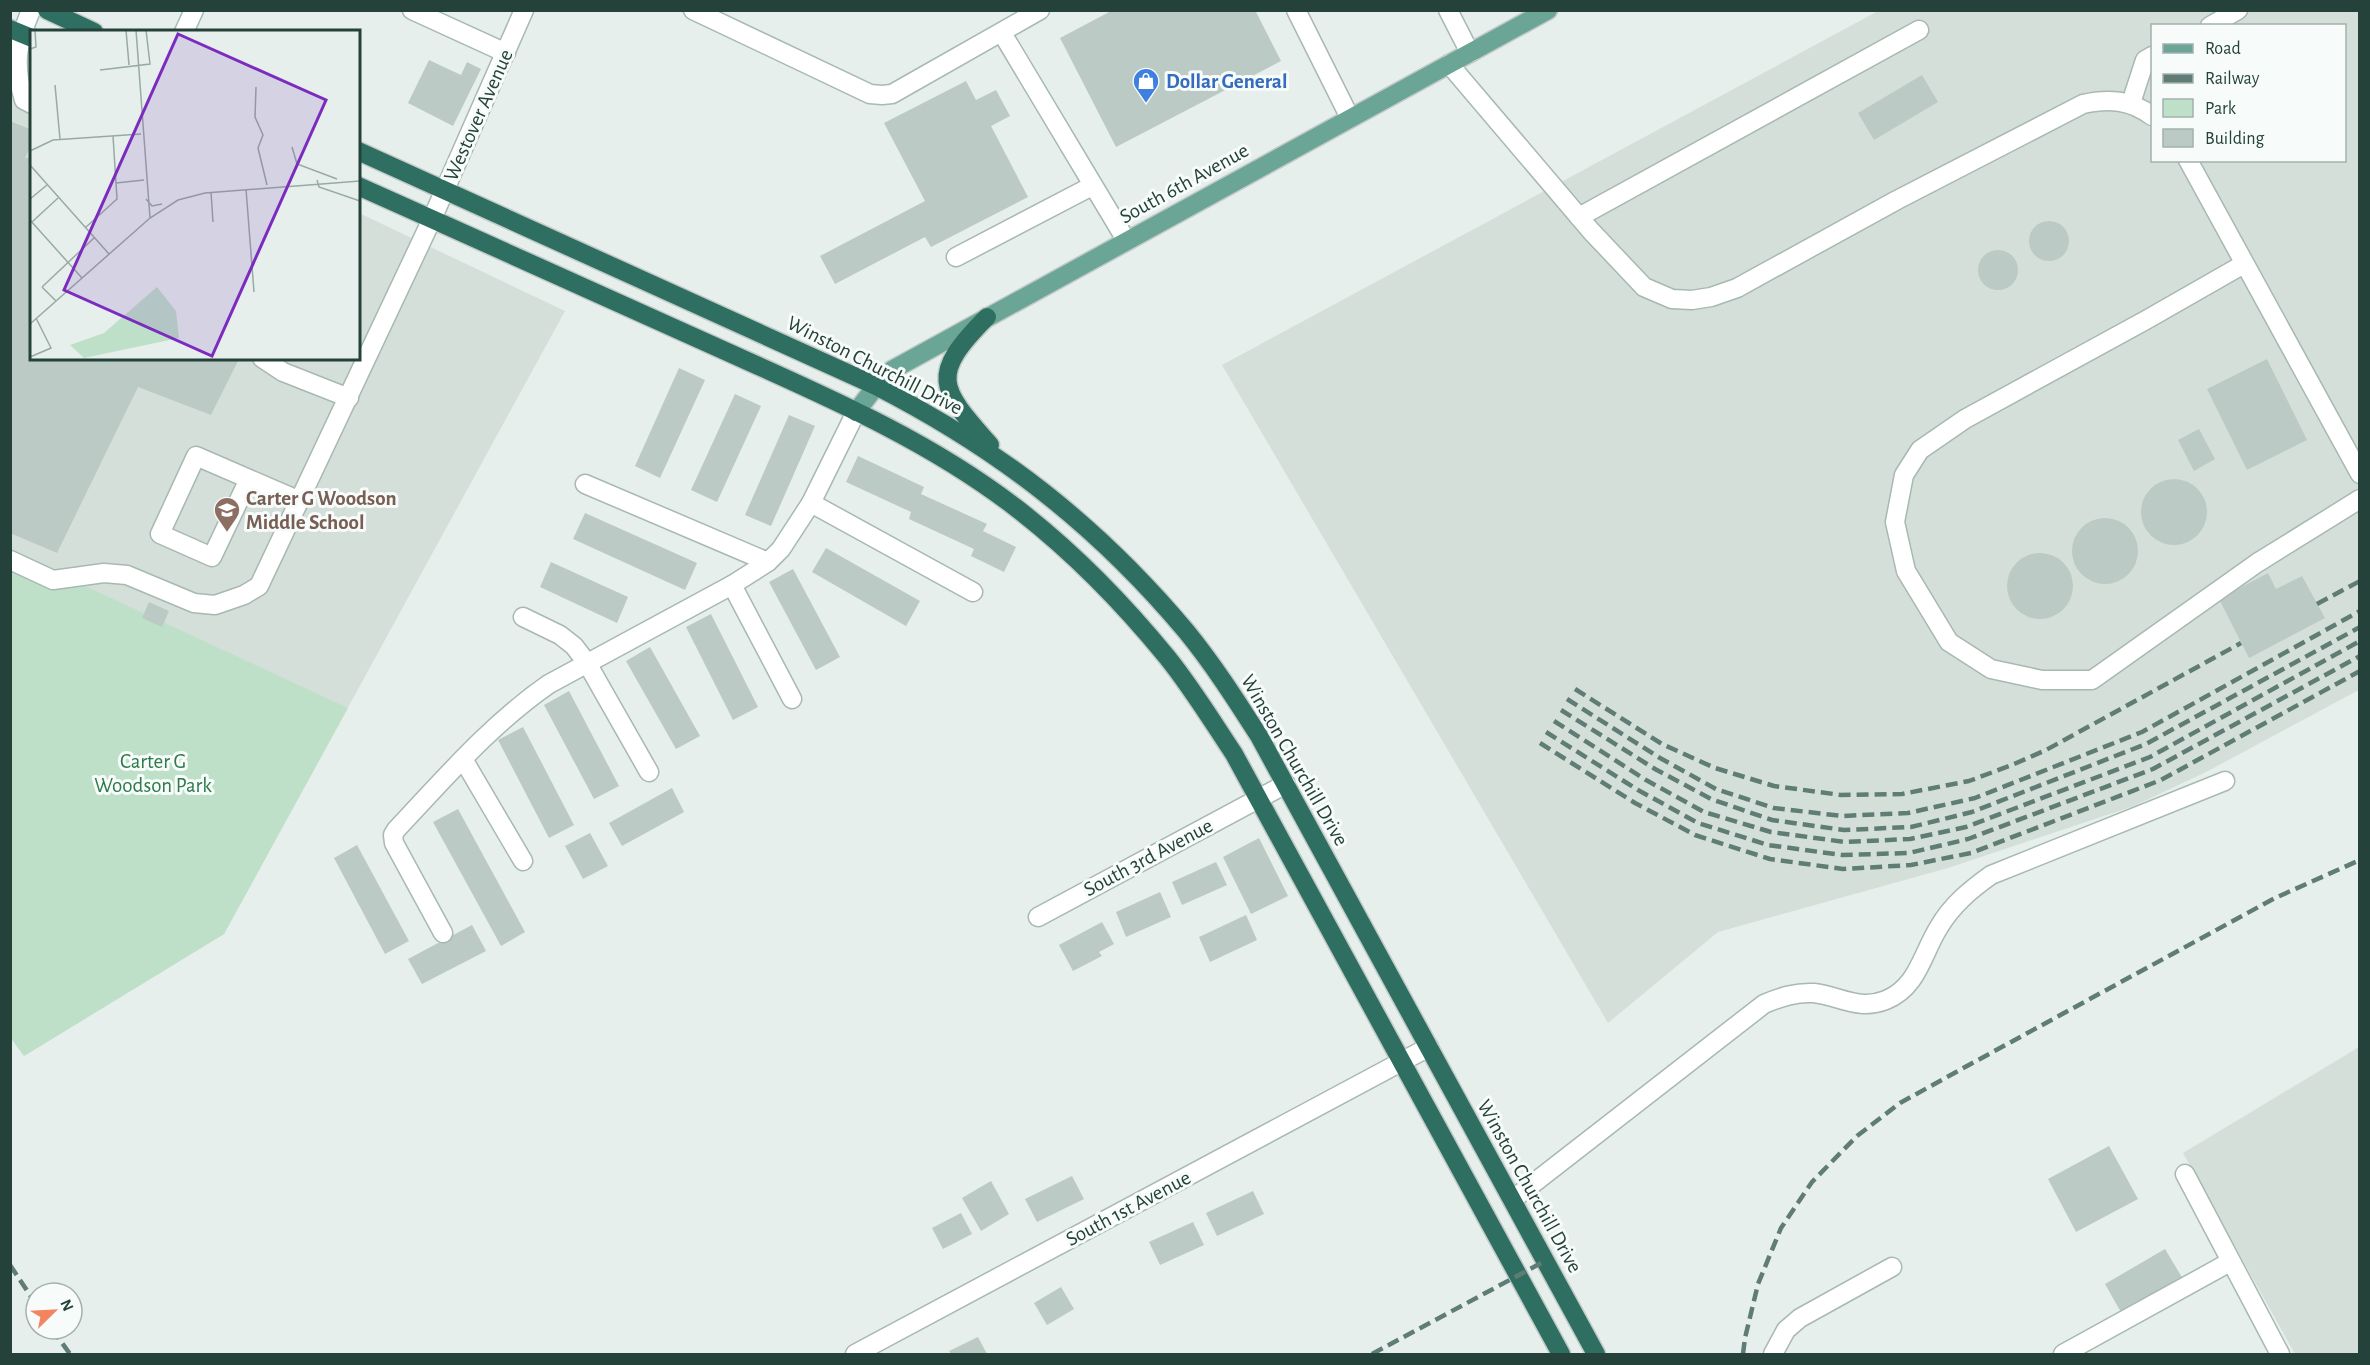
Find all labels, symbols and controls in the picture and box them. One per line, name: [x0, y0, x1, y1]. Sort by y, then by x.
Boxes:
legend: [2151, 24, 2346, 162]
inset map: [30, 30, 360, 360]
text: Road: [2205, 40, 2241, 58]
street label: Westover Avenue: [440, 46, 517, 184]
shop icon: Dollar General: [1131, 66, 1161, 104]
text: Railway: [2205, 70, 2260, 88]
place label: Dollar General: [1166, 71, 1287, 92]
text: Park: [2205, 100, 2237, 118]
text: Building: [2205, 130, 2265, 148]
street label: South 6th Avenue: [1116, 139, 1252, 227]
street label: Winston Churchill Drive: [784, 312, 966, 419]
place label: Carter G Woodson Middle School: [246, 488, 397, 533]
school or university icon: Carter G Woodson Middle School: [212, 495, 242, 533]
street label: Winston Churchill Drive: [1237, 671, 1352, 849]
park label: Carter G Woodson Park: [94, 751, 212, 796]
street label: South 3rd Avenue: [1080, 815, 1216, 900]
street label: Winston Churchill Drive: [1473, 1096, 1586, 1276]
street label: South 1st Avenue: [1062, 1167, 1194, 1250]
north arrow: [24, 1281, 84, 1341]
text: N: [57, 1297, 76, 1314]

